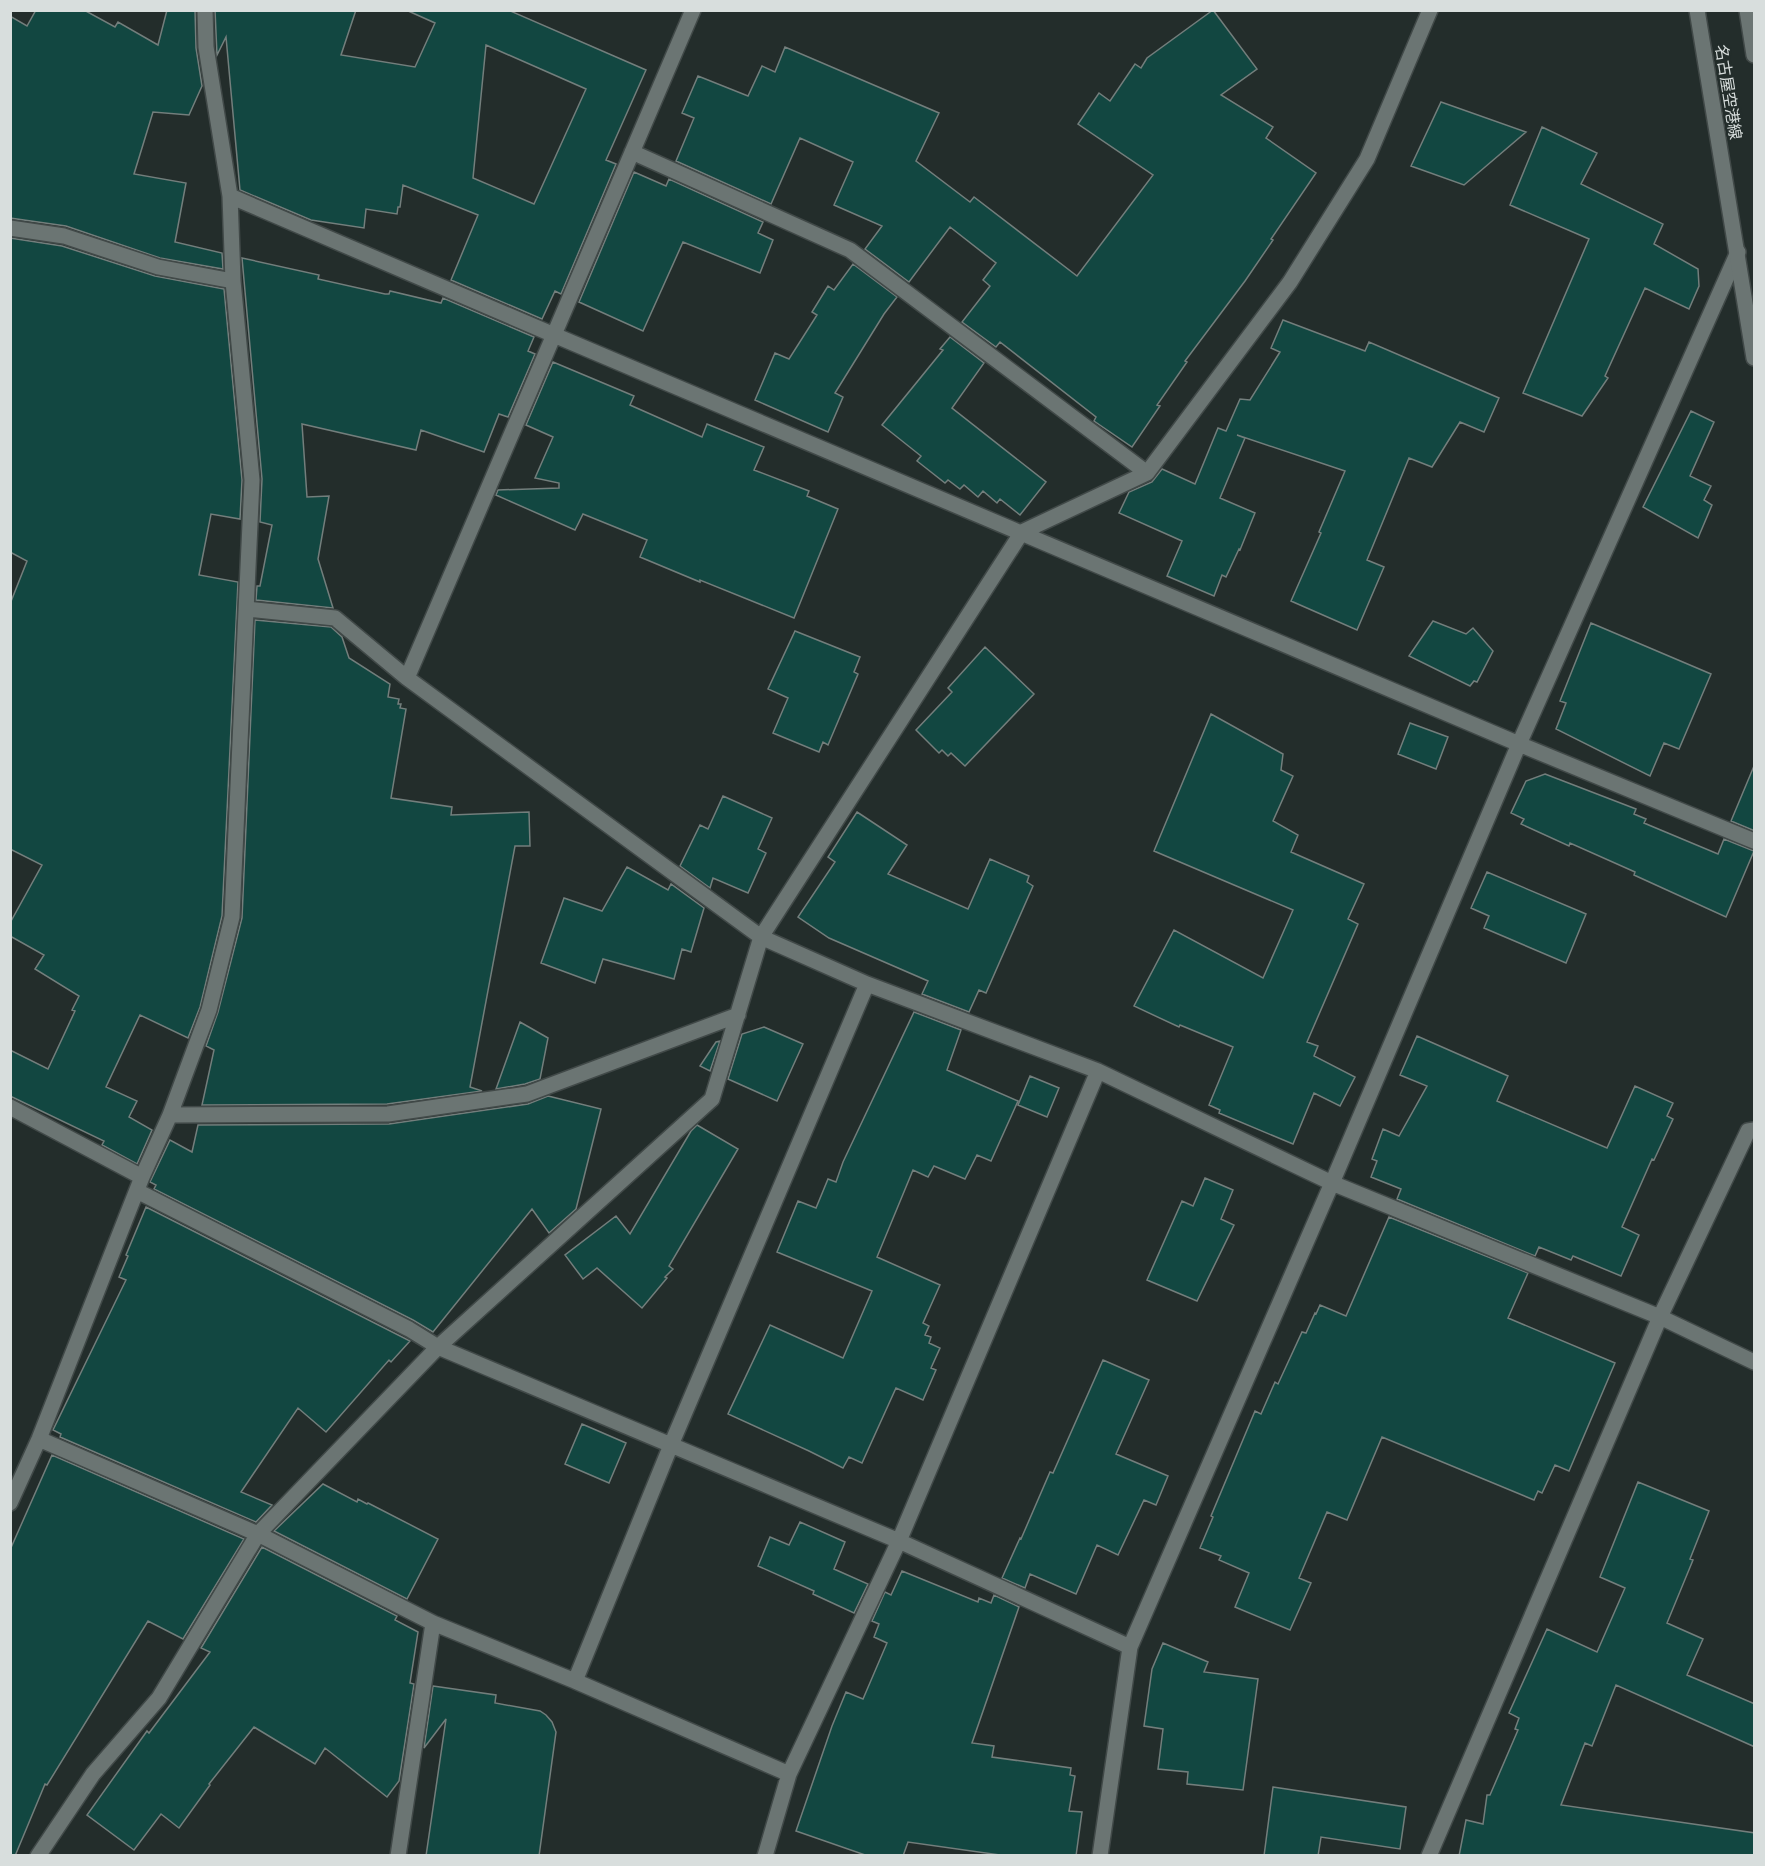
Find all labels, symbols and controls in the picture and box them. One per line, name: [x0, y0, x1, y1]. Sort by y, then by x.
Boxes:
street label: 名古屋空港線: [1712, 43, 1745, 141]

